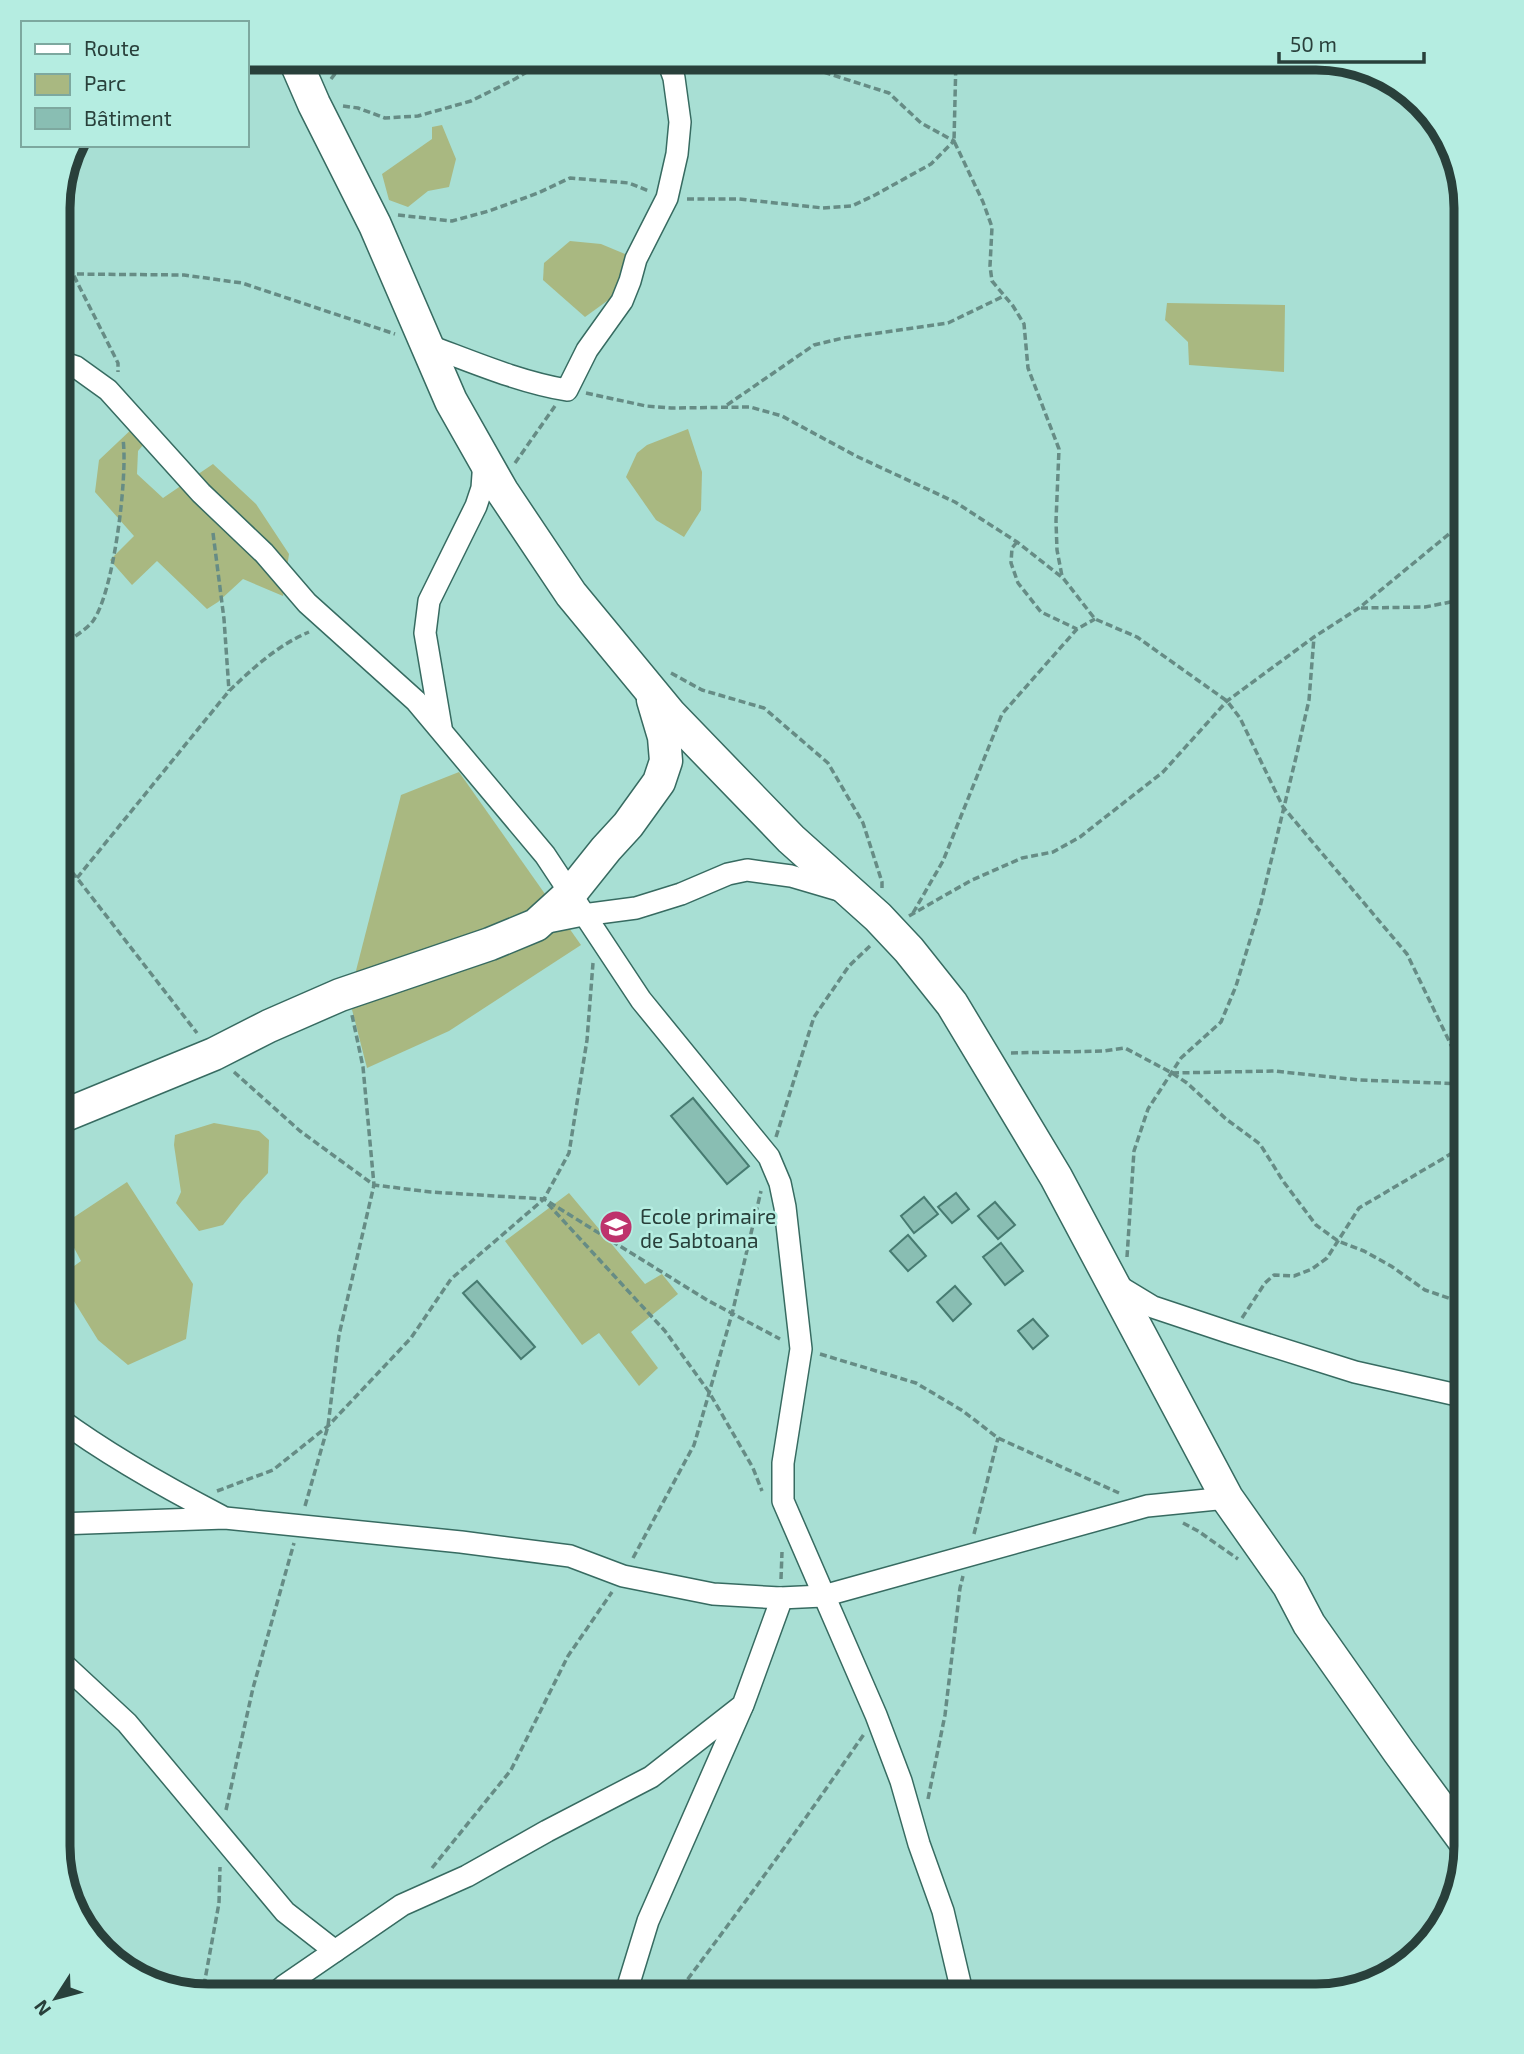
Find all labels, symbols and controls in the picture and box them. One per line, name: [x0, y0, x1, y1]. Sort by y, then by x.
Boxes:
legend: [21, 21, 248, 147]
scale bar: [1279, 21, 1424, 65]
text: 50 m: [1290, 31, 1337, 56]
text: Route: [84, 35, 140, 60]
text: Parc: [84, 70, 126, 95]
text: Bâtiment: [84, 105, 172, 130]
place label: Ecole primaire de Sabtoana: [640, 1203, 776, 1252]
school or university icon: Ecole primaire de Sabtoana: [597, 1208, 635, 1246]
north arrow: [21, 1963, 91, 2033]
text: N: [29, 1996, 55, 2021]

